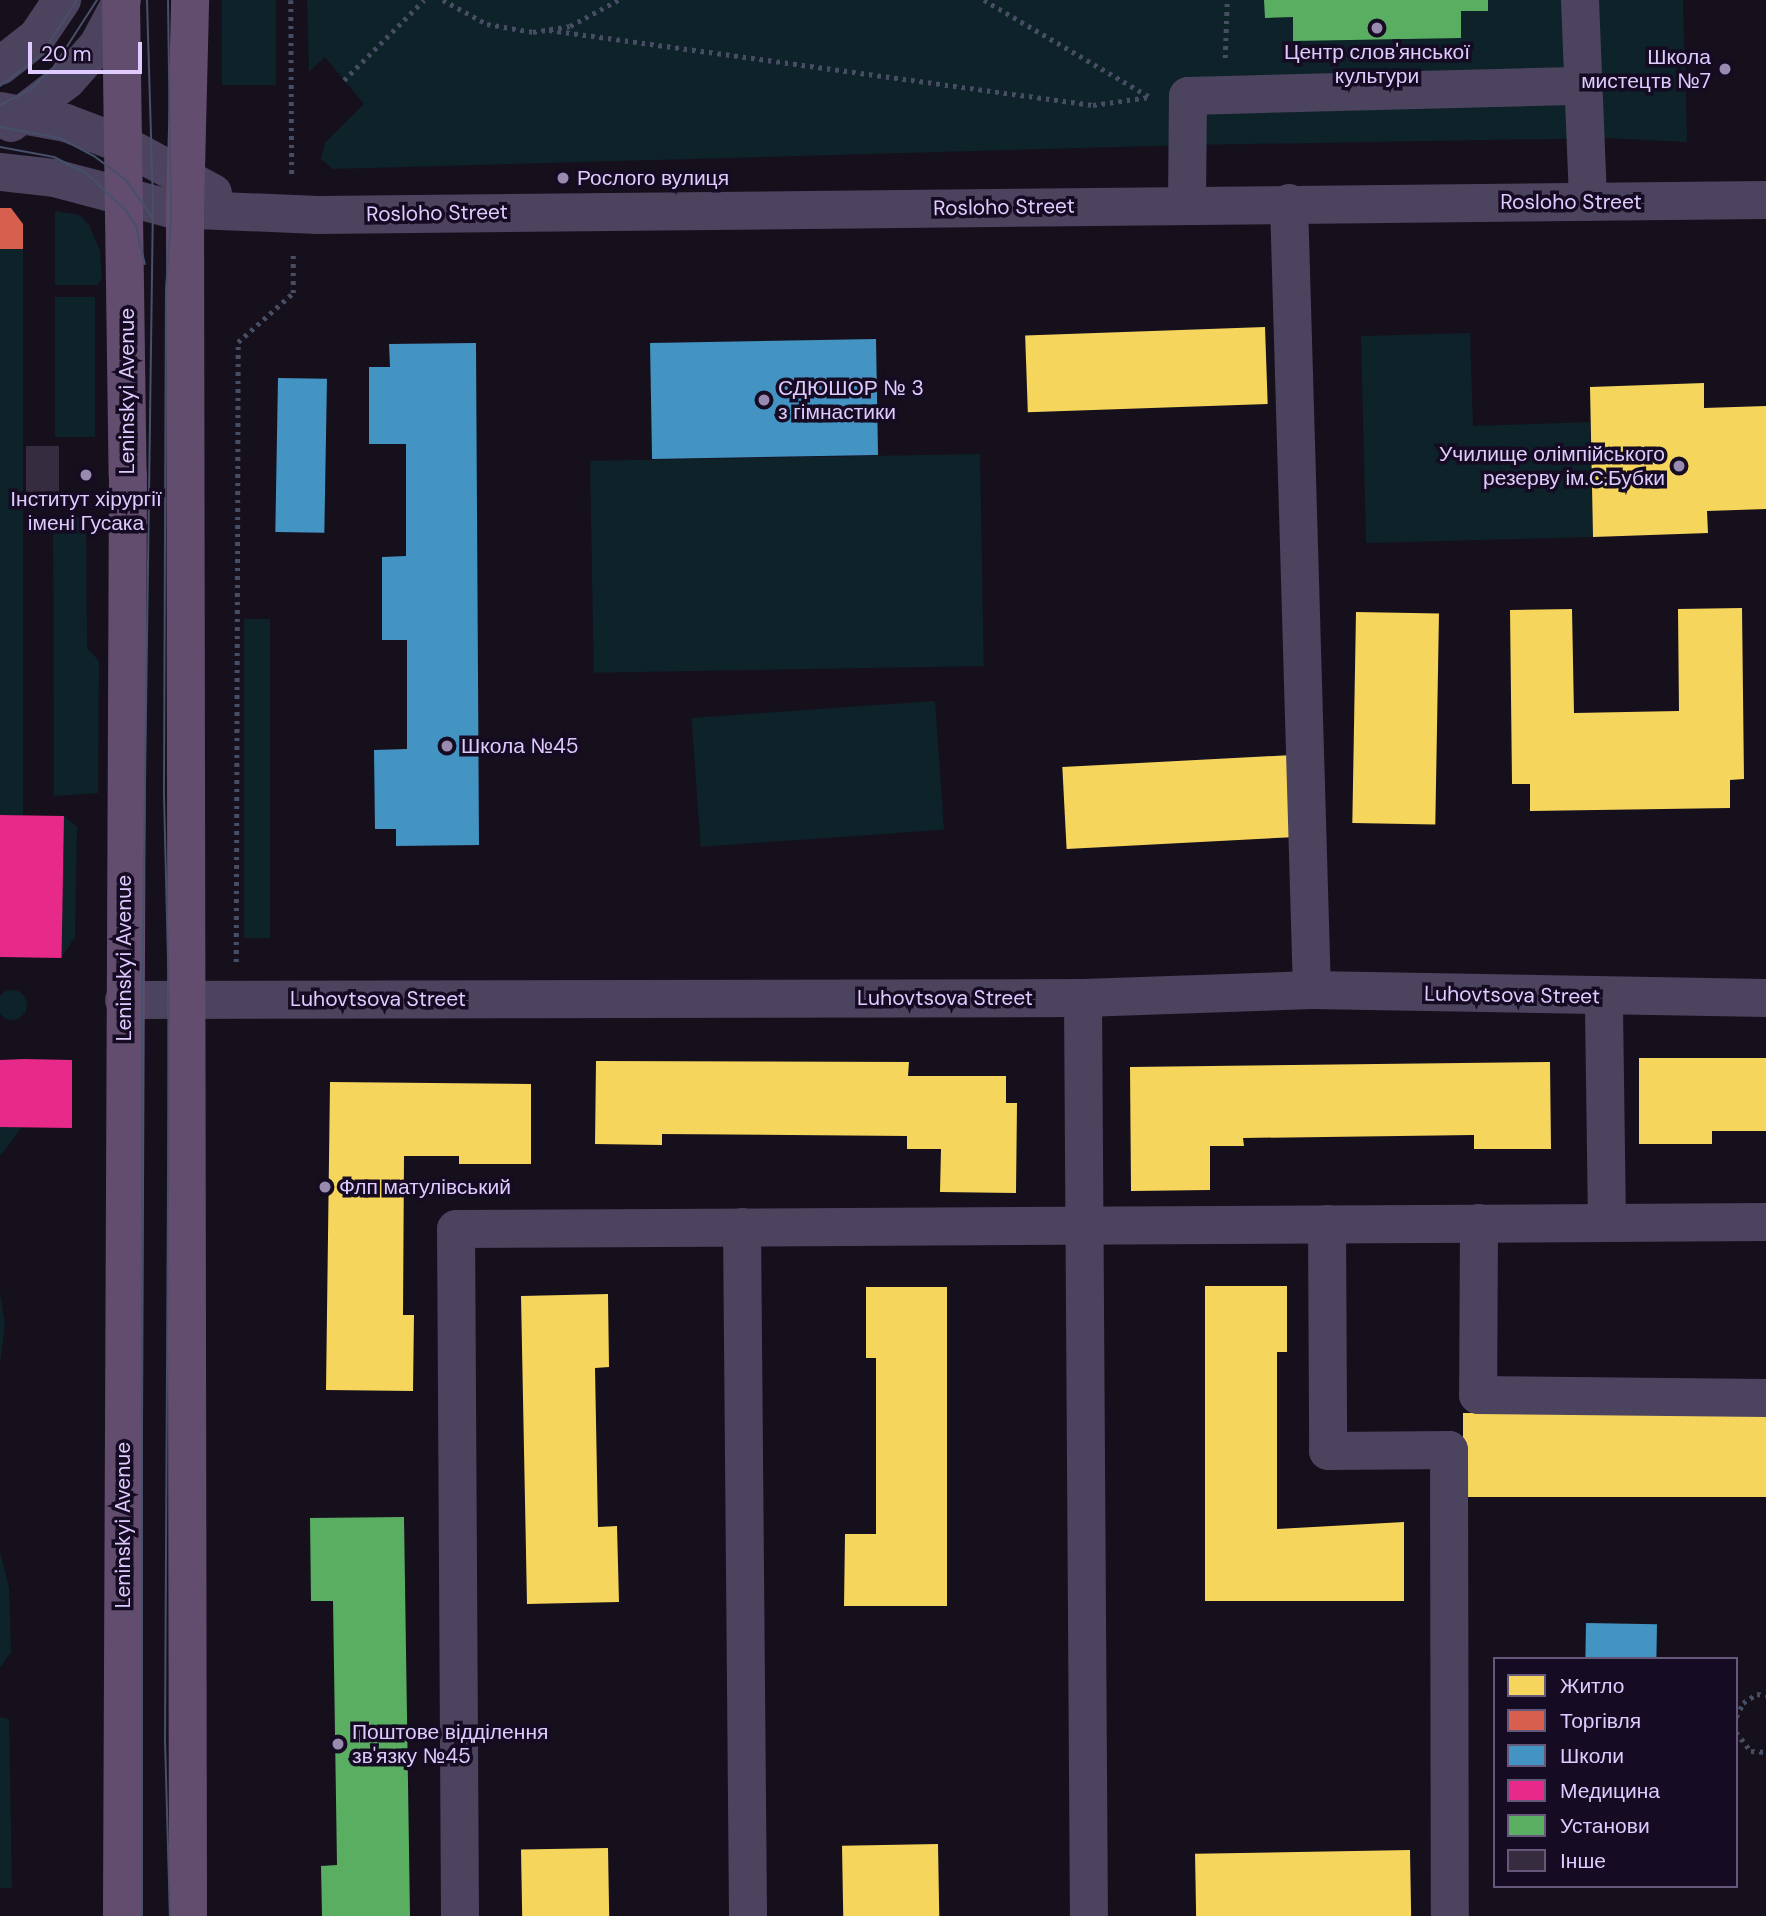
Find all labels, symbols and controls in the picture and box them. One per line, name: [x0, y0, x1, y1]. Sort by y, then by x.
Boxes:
marker: Центр слов'янської культури: [1369, 20, 1385, 36]
scale bar: [32, 28, 145, 72]
place label: Центр слов'янської культури: [1284, 39, 1470, 89]
text: 20 m: [41, 40, 92, 68]
place label: Школа мистецтв №7: [1581, 44, 1711, 94]
marker: Школа мистецтв №7: [1717, 61, 1733, 77]
place label: Рослого вулиця: [577, 165, 729, 191]
marker: Рослого вулиця: [555, 170, 571, 186]
street label: Rosloho Street: [1500, 189, 1642, 215]
street label: Rosloho Street: [933, 193, 1075, 221]
street label: Rosloho Street: [366, 199, 508, 227]
street label: Leninskyi Avenue: [114, 308, 140, 474]
place label: СДЮШОР № 3 з гімнастики: [778, 375, 924, 425]
marker: СДЮШОР № 3 з гімнастики: [756, 392, 772, 408]
place label: Училище олімпійського резерву ім.С.Бубки: [1439, 441, 1665, 491]
marker: Училище олімпійського резерву ім.С.Бубки: [1671, 458, 1687, 474]
marker: Інститут хірургії імені Гусака: [78, 467, 94, 483]
place label: Інститут хірургії імені Гусака: [10, 486, 162, 536]
place label: Школа №45: [461, 733, 578, 759]
marker: Школа №45: [439, 738, 455, 754]
street label: Leninskyi Avenue: [111, 875, 137, 1041]
street label: Luhovtsova Street: [1424, 981, 1600, 1009]
street label: Luhovtsova Street: [857, 985, 1033, 1011]
street label: Luhovtsova Street: [290, 986, 466, 1012]
place label: Флп матулівський: [339, 1174, 511, 1200]
marker: Флп матулівський: [317, 1179, 333, 1195]
street label: Leninskyi Avenue: [110, 1442, 136, 1608]
legend: [1493, 1657, 1738, 1888]
text: Житло: [1560, 1672, 1624, 1700]
text: Торгівля: [1560, 1707, 1641, 1735]
place label: Поштове відділення зв'язку №45: [352, 1719, 548, 1769]
marker: Поштове відділення зв'язку №45: [330, 1736, 346, 1752]
text: Школи: [1560, 1742, 1624, 1770]
text: Медицина: [1560, 1777, 1660, 1805]
text: Установи: [1560, 1812, 1650, 1840]
text: Інше: [1560, 1847, 1606, 1875]

